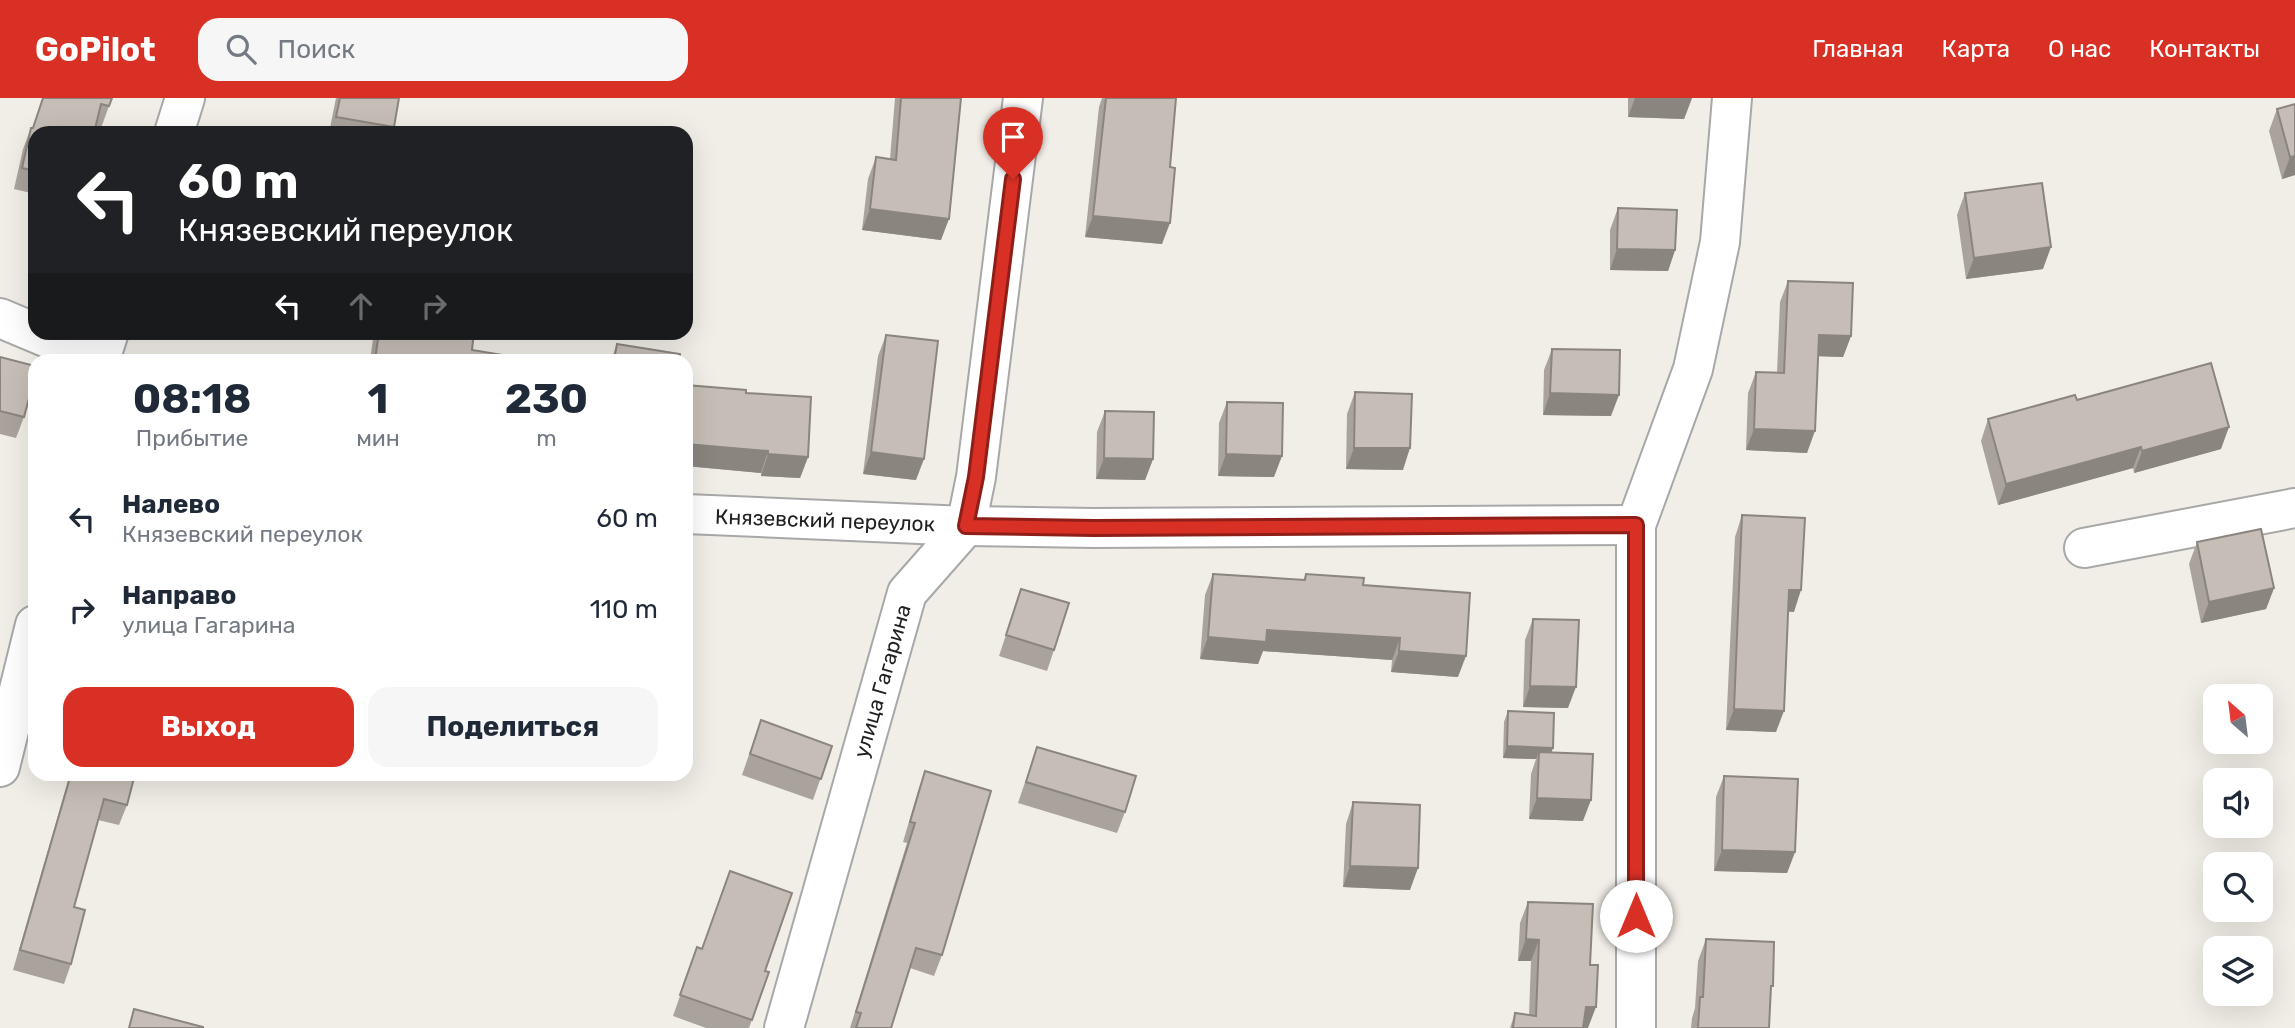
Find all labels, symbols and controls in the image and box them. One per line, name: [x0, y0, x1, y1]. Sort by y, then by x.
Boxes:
search box: [198, 18, 688, 81]
text: GoPilot: [35, 30, 156, 69]
icon: search: [222, 30, 260, 68]
text: Поиск: [278, 34, 355, 65]
text: Главная: [1812, 35, 1904, 63]
text: Карта: [1942, 35, 2010, 63]
text: О нас: [2048, 35, 2111, 63]
text: Контакты: [2149, 35, 2260, 63]
pin: [983, 107, 1043, 179]
icon: arrive: [994, 118, 1032, 156]
text: 60 m: [178, 152, 299, 210]
icon: left: [63, 154, 154, 245]
text: Князевский переулок: [178, 211, 513, 249]
icon: left: [269, 287, 307, 325]
icon: ahead: [342, 287, 380, 325]
icon: right: [415, 287, 453, 325]
text: 08:18: [133, 374, 251, 424]
text: 1: [368, 374, 388, 424]
text: 230: [505, 374, 588, 424]
text: Прибытие: [136, 424, 248, 452]
text: мин: [356, 424, 400, 452]
text: m: [536, 424, 557, 452]
text: Налево: [122, 489, 220, 520]
icon: left: [63, 500, 101, 538]
text: 60 m: [596, 503, 658, 534]
street label: Князевский переулок: [715, 504, 935, 536]
text: Князевский переулок: [122, 520, 363, 548]
text: Направо: [122, 580, 236, 611]
icon: right: [63, 591, 101, 629]
text: 110 m: [590, 594, 658, 625]
street label: улица Гагарина: [848, 601, 916, 761]
text: улица Гагарина: [122, 611, 296, 639]
north arrow: [2203, 684, 2273, 754]
map controls: [2203, 684, 2273, 1006]
button: Выход: [63, 687, 354, 767]
button: Поделиться: [368, 687, 658, 767]
button: sound: [2203, 768, 2273, 838]
button: search: [2203, 852, 2273, 922]
position arrow: [1599, 879, 1673, 953]
button: layers: [2203, 936, 2273, 1006]

